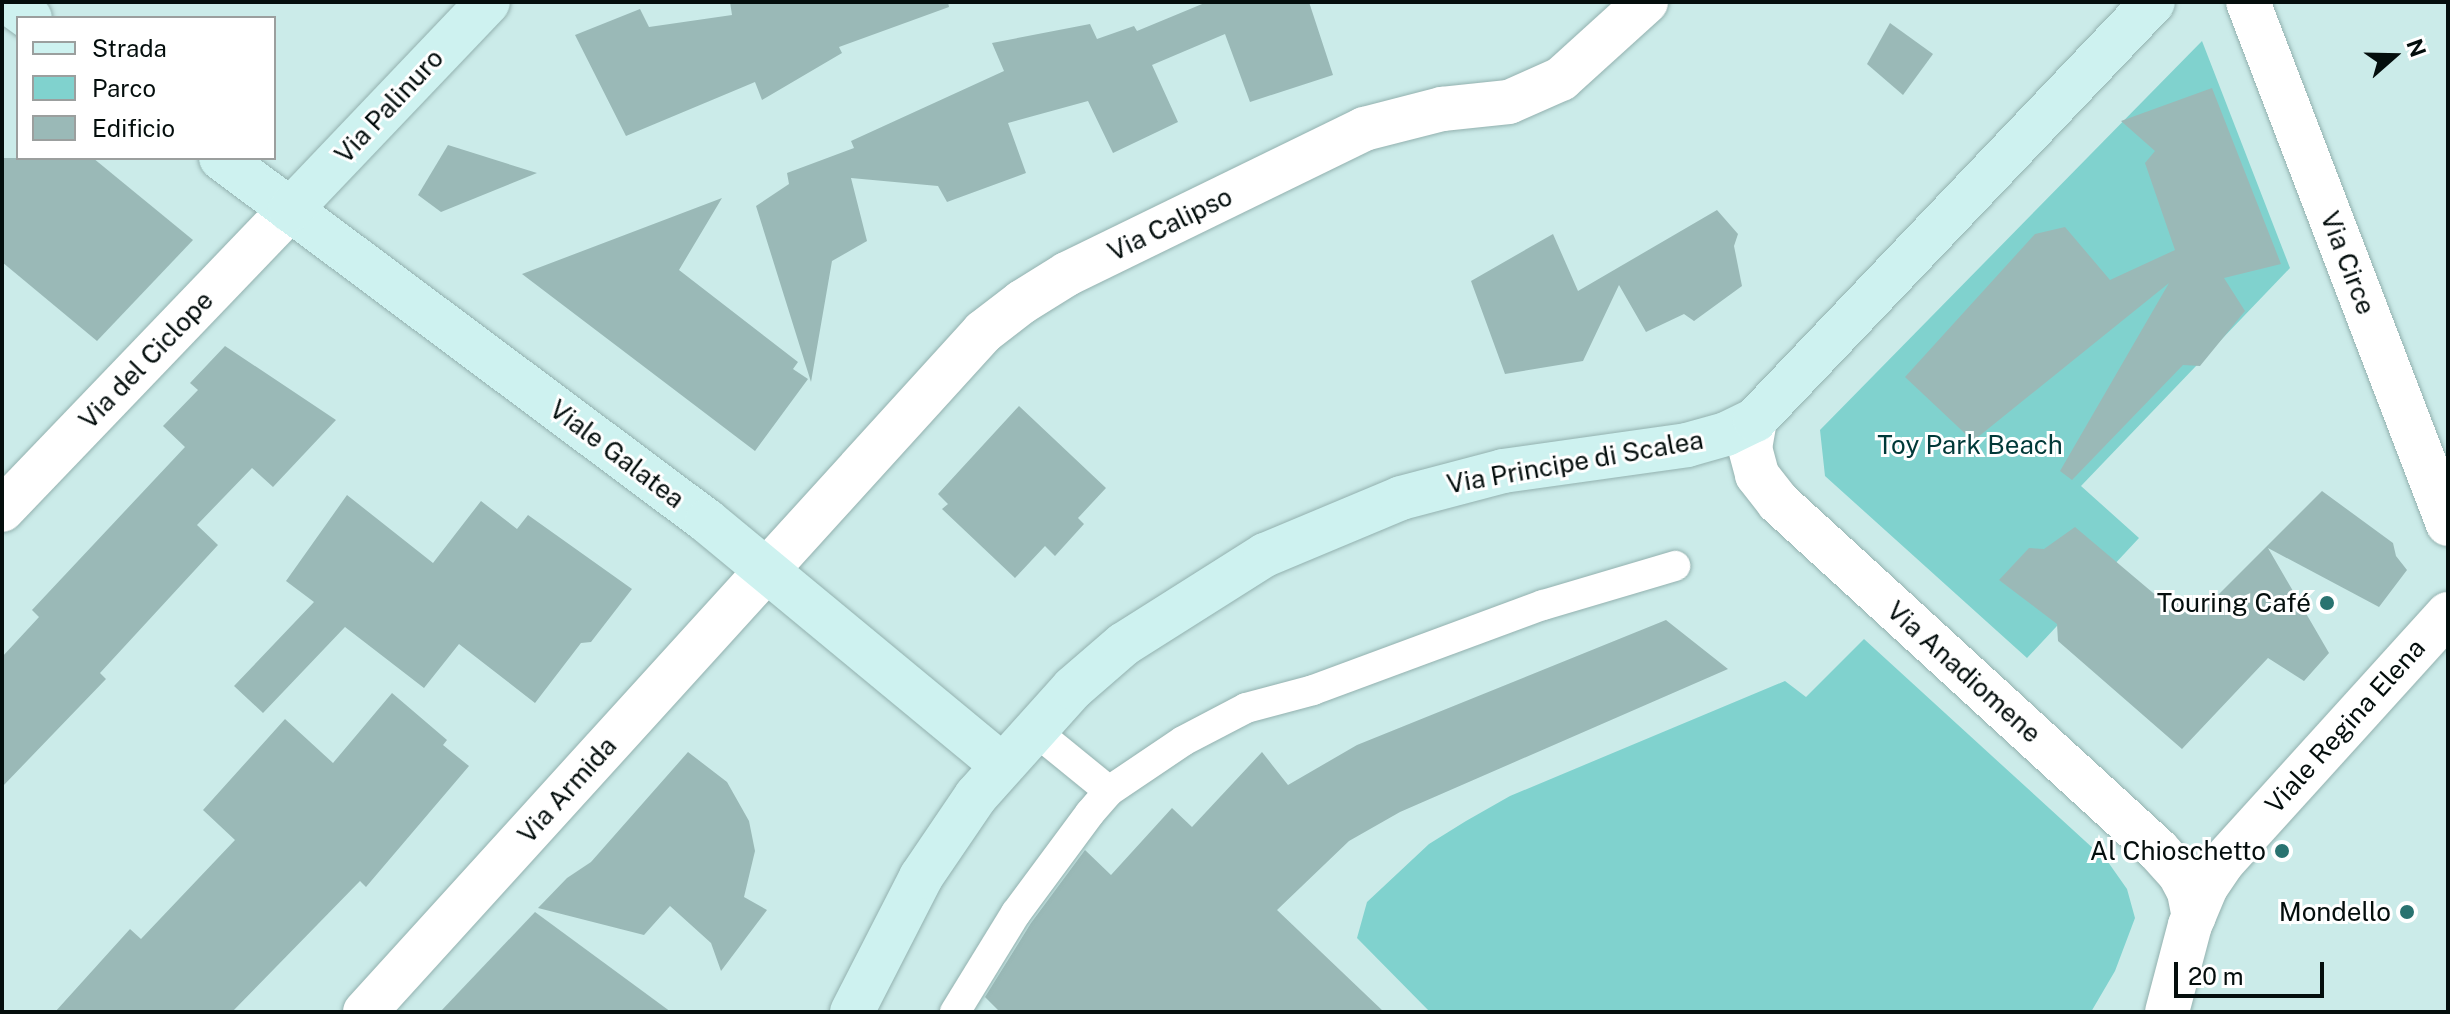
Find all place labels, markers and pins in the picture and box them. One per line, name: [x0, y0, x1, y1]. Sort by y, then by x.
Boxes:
place label: Touring Café: [2157, 587, 2311, 619]
marker: Touring Café: [2318, 594, 2336, 612]
place label: Al Chioschetto: [2090, 835, 2266, 867]
marker: Al Chioschetto: [2273, 842, 2291, 860]
place label: Mondello: [2279, 896, 2391, 928]
marker: Mondello: [2398, 903, 2416, 921]

